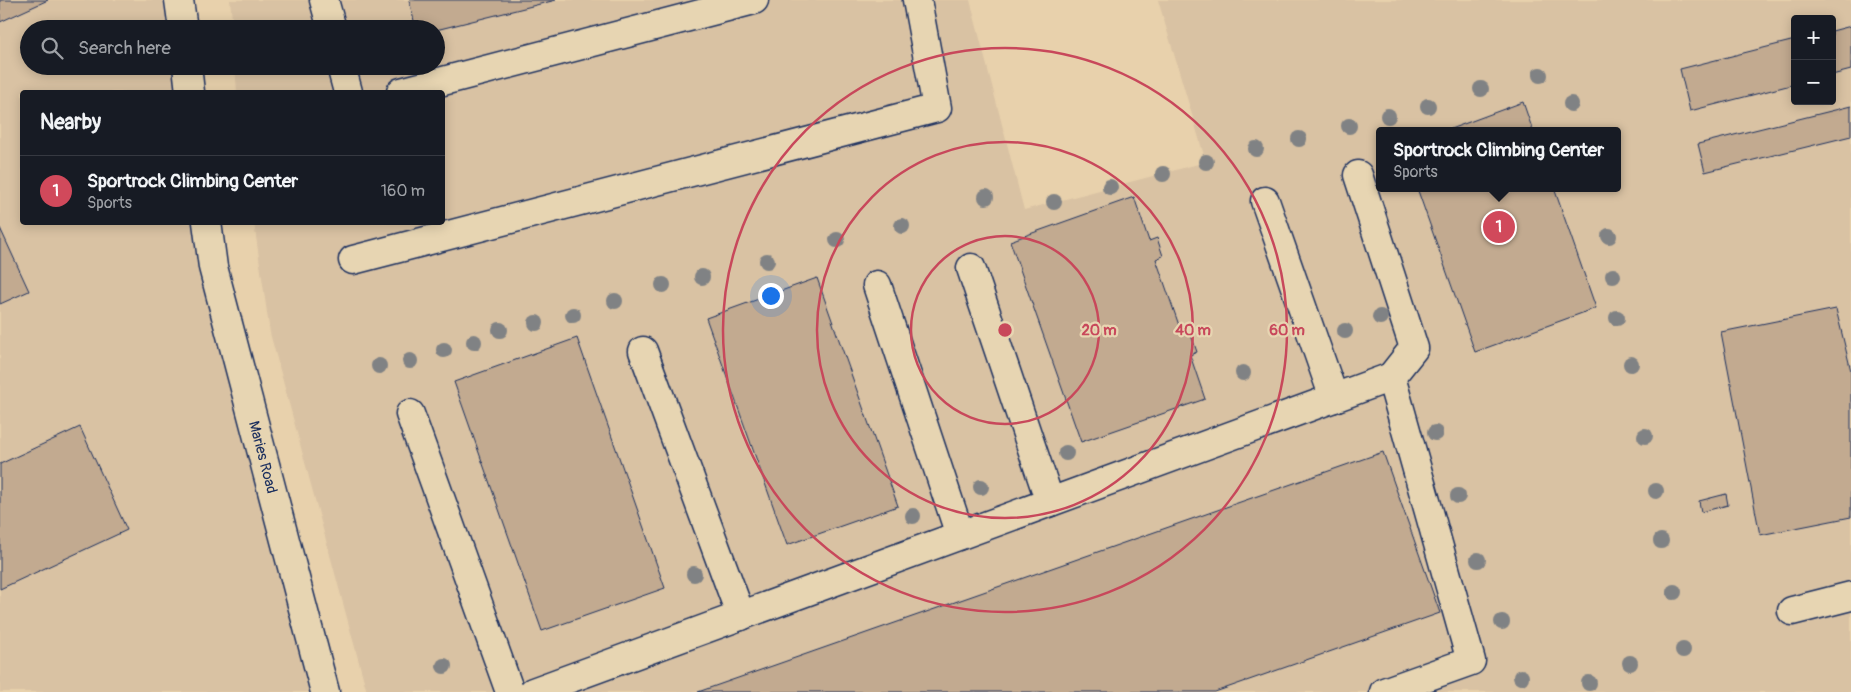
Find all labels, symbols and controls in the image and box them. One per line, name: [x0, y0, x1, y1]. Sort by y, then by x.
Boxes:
map controls: [1791, 15, 1836, 105]
button: +: [1791, 15, 1836, 60]
search box: [20, 20, 445, 75]
icon: search: [38, 34, 66, 62]
text: Search here: [78, 36, 171, 60]
button: −: [1791, 60, 1836, 105]
text: Nearby: [40, 109, 101, 136]
popup: [1376, 127, 1621, 192]
text: Sportrock Climbing Center: [1393, 138, 1604, 162]
text: Sports: [1393, 162, 1438, 182]
text: Sportrock Climbing Center: [87, 169, 298, 193]
text: 1: [53, 181, 59, 201]
text: 160 m: [381, 181, 425, 201]
text: Sports: [87, 193, 132, 213]
pin: 1: [1483, 208, 1515, 246]
your location: [758, 283, 784, 309]
centre of rings: [996, 321, 1014, 339]
text: 20 m: [1081, 321, 1117, 340]
text: 40 m: [1175, 321, 1211, 340]
text: 60 m: [1269, 321, 1305, 340]
street label: Maries Road: [244, 419, 282, 495]

